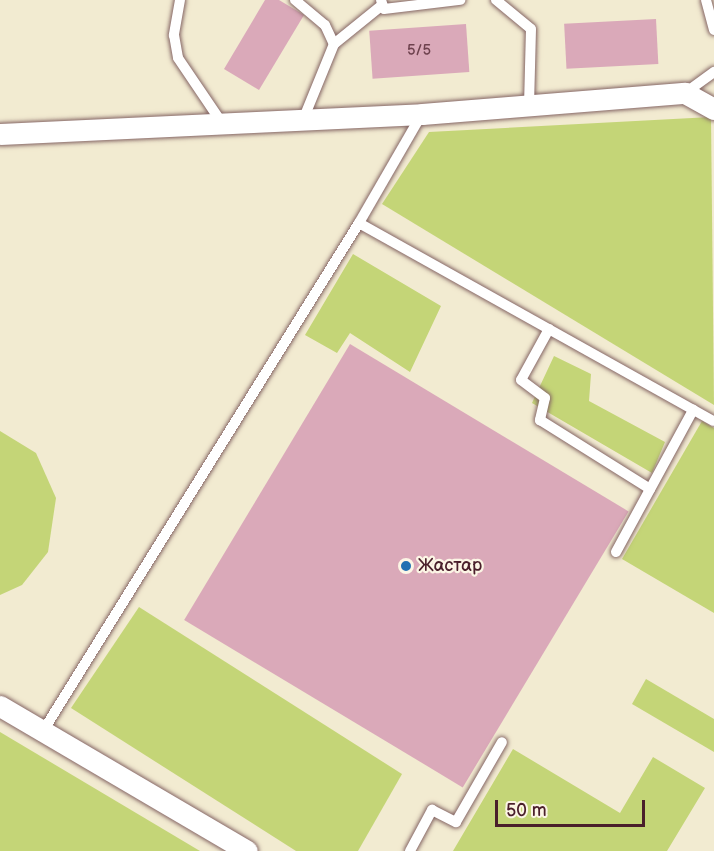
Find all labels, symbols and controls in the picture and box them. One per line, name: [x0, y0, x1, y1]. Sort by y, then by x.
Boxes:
house number: 5/5: [407, 42, 431, 60]
place label: Жастар: [418, 555, 482, 577]
marker: Жастар: [399, 559, 413, 573]
scale bar: [498, 788, 648, 826]
text: 50 m: [506, 800, 547, 821]

